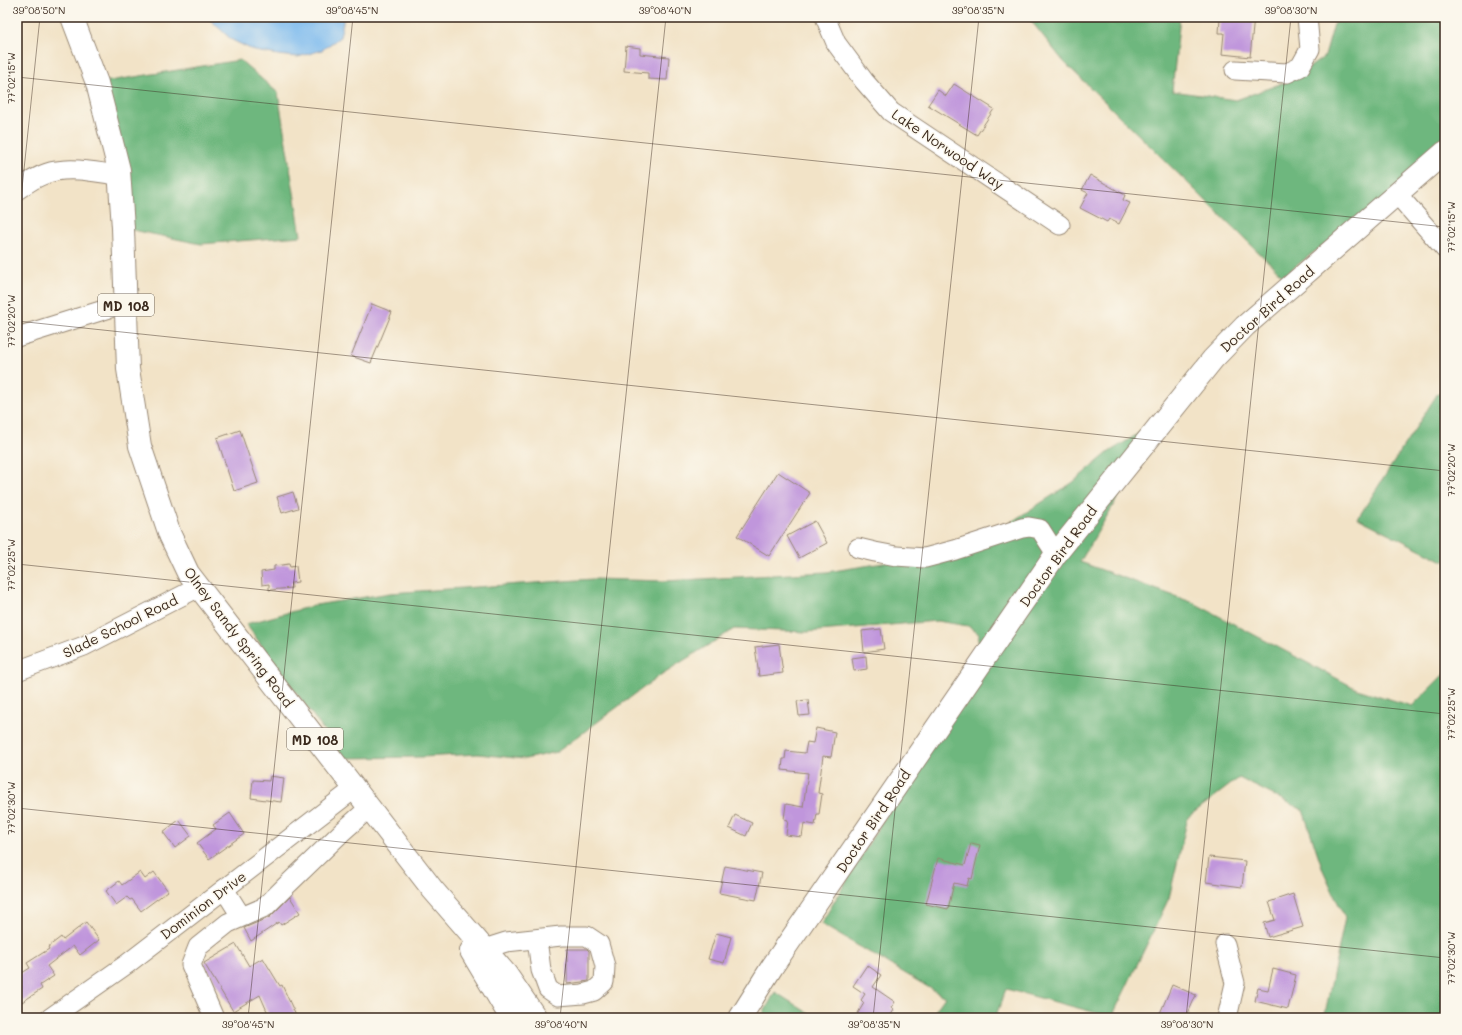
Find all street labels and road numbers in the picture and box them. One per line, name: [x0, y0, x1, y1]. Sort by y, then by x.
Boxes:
street label: Lake Norwood Way: [888, 104, 1008, 194]
street label: Doctor Bird Road: [1216, 262, 1318, 356]
road number: MD 108: [98, 294, 154, 316]
street label: Doctor Bird Road: [1015, 502, 1101, 610]
street label: Olney Sandy Spring Road: [180, 563, 298, 711]
street label: Slade School Road: [59, 590, 181, 662]
road number: MD 108: [287, 728, 343, 750]
street label: Doctor Bird Road: [831, 766, 915, 876]
street label: Dominion Drive: [156, 866, 250, 944]

